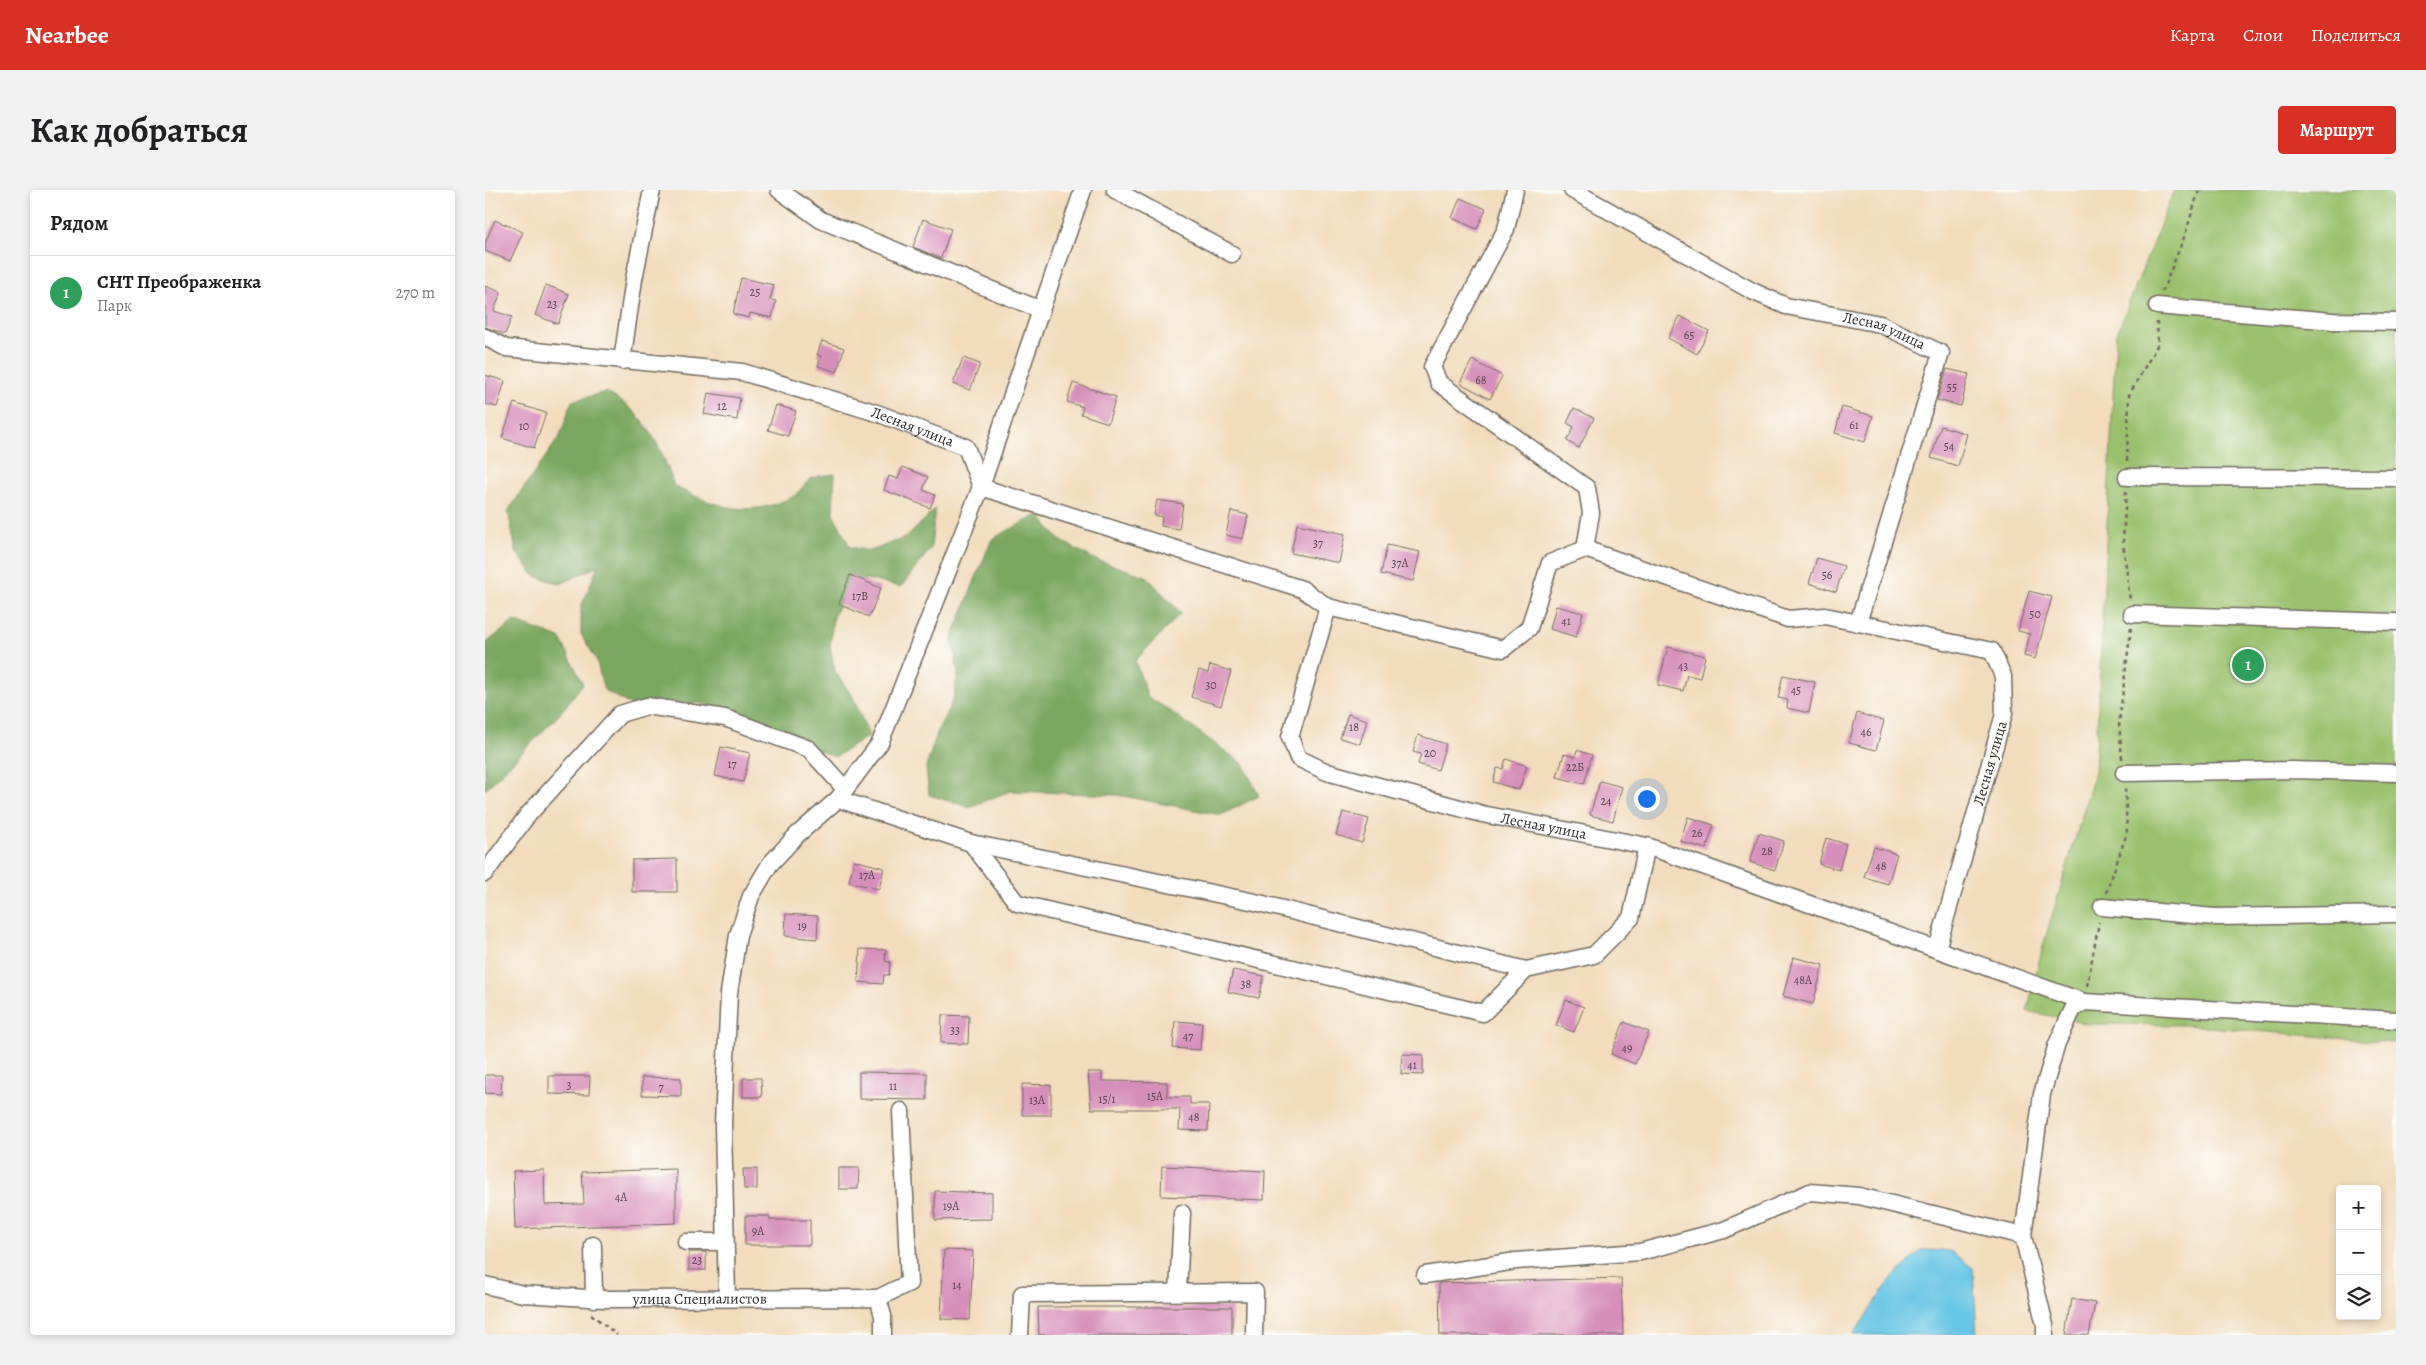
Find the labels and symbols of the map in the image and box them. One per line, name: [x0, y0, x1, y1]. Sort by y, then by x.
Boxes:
house number: 25: [750, 284, 760, 300]
house number: 23: [547, 296, 557, 312]
street label: Лесная улица: [1841, 307, 1929, 354]
house number: 65: [1684, 327, 1694, 343]
house number: 68: [1475, 372, 1487, 388]
house number: 55: [1947, 379, 1957, 395]
house number: 12: [717, 398, 727, 414]
street label: Лесная улица: [869, 402, 957, 451]
house number: 61: [1849, 417, 1859, 433]
house number: 10: [519, 418, 529, 434]
house number: 54: [1944, 438, 1955, 454]
house number: 37: [1313, 535, 1324, 551]
house number: 37А: [1391, 555, 1410, 571]
house number: 56: [1822, 567, 1833, 583]
house number: 17В: [852, 588, 868, 604]
house number: 50: [2029, 606, 2041, 622]
house number: 41: [1561, 613, 1571, 629]
pin: 1: [2232, 646, 2264, 684]
house number: 43: [1678, 658, 1688, 674]
house number: 30: [1205, 677, 1217, 693]
house number: 45: [1791, 682, 1801, 698]
street label: Лесная улица: [1968, 718, 2012, 808]
house number: 18: [1349, 719, 1359, 735]
house number: 46: [1861, 724, 1872, 740]
house number: 20: [1424, 745, 1436, 761]
house number: 17: [727, 756, 738, 772]
house number: 22Б: [1566, 759, 1584, 775]
your location: [1634, 786, 1660, 812]
house number: 24: [1600, 793, 1612, 809]
street label: Лесная улица: [1499, 808, 1588, 844]
house number: 26: [1691, 825, 1703, 841]
house number: 28: [1761, 843, 1773, 859]
house number: 48: [1875, 858, 1887, 874]
house number: 17А: [859, 867, 876, 883]
house number: 19: [797, 918, 807, 934]
house number: 48А: [1794, 972, 1813, 988]
house number: 38: [1241, 976, 1252, 992]
house number: 33: [950, 1022, 960, 1038]
house number: 47: [1183, 1028, 1194, 1044]
house number: 49: [1622, 1040, 1632, 1056]
house number: 41: [1407, 1057, 1417, 1073]
house number: 3: [567, 1077, 572, 1093]
house number: 11: [889, 1078, 897, 1094]
house number: 7: [658, 1079, 664, 1095]
house number: 15А: [1147, 1088, 1164, 1104]
house number: 15/1: [1098, 1091, 1116, 1107]
house number: 13А: [1029, 1092, 1046, 1108]
house number: 48: [1188, 1109, 1200, 1125]
house number: 4А: [615, 1189, 628, 1205]
house number: 19А: [943, 1198, 960, 1214]
house number: 9А: [752, 1223, 765, 1239]
house number: 23: [692, 1252, 702, 1268]
house number: 14: [952, 1277, 962, 1293]
street label: улица Специалистов: [632, 1288, 767, 1309]

